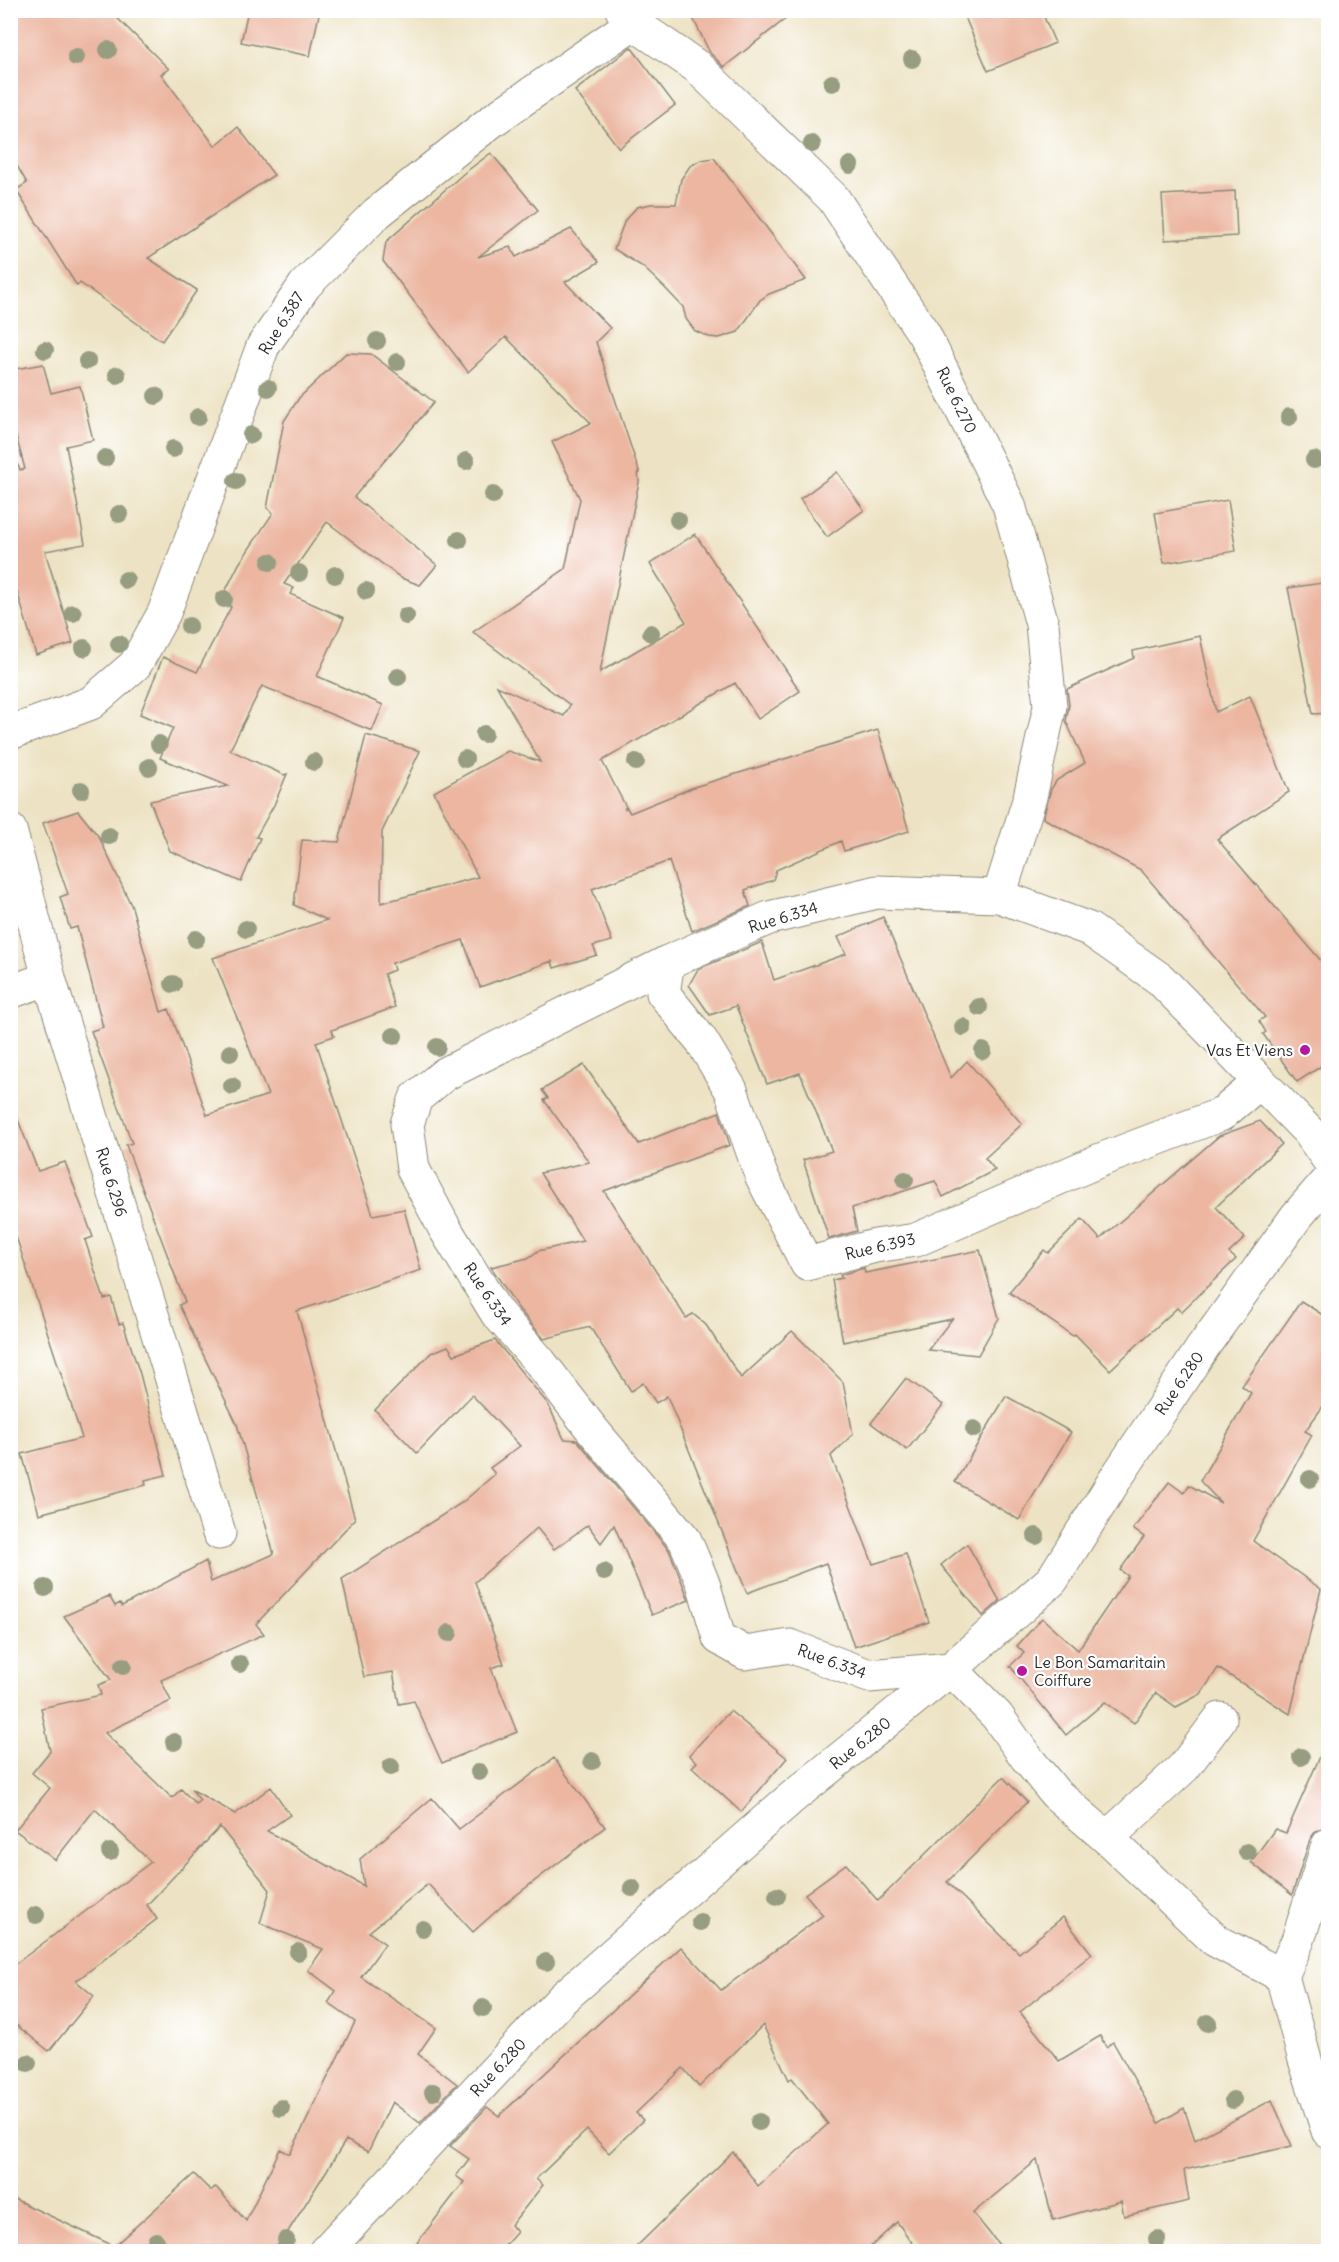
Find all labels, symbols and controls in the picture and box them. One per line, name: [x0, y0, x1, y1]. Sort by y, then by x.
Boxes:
street label: Rue 6.387: [254, 288, 308, 358]
street label: Rue 6.270: [932, 363, 982, 437]
street label: Rue 6.334: [746, 897, 820, 937]
place label: Vas Et Viens: [1206, 1040, 1293, 1060]
marker: Vas Et Viens: [1298, 1043, 1312, 1057]
street label: Rue 6.296: [92, 1145, 132, 1219]
street label: Rue 6.393: [843, 1228, 917, 1264]
street label: Rue 6.334: [460, 1259, 516, 1329]
street label: Rue 6.280: [1150, 1347, 1208, 1419]
street label: Rue 6.334: [795, 1639, 869, 1683]
place label: Le Bon Samaritain Coiffure: [1034, 1652, 1166, 1690]
marker: Le Bon Samaritain Coiffure: [1015, 1664, 1029, 1678]
street label: Rue 6.280: [825, 1712, 895, 1774]
street label: Rue 6.280: [466, 2034, 530, 2100]

